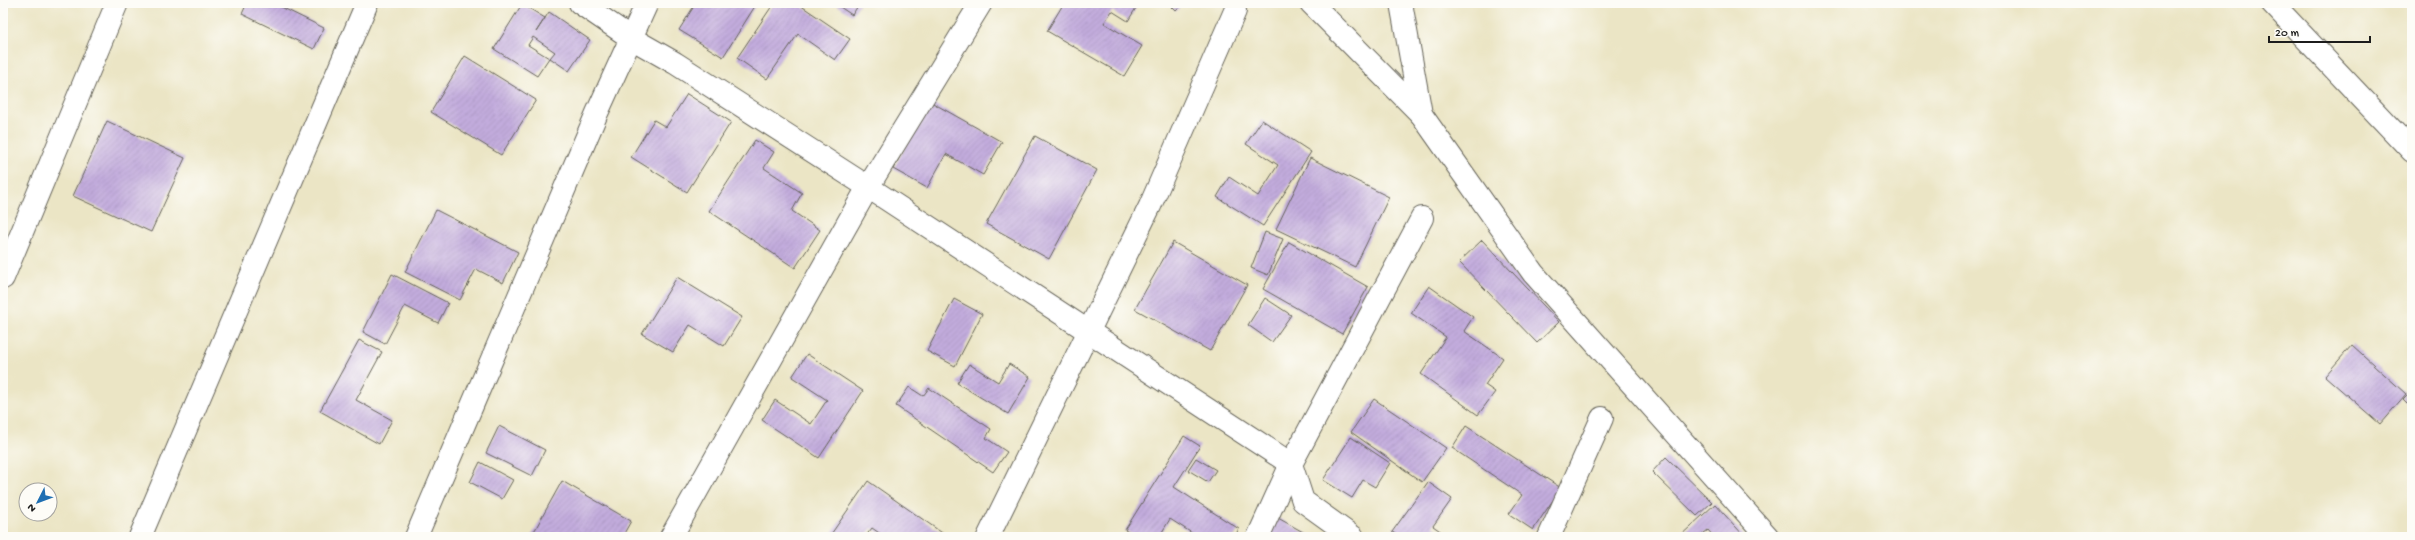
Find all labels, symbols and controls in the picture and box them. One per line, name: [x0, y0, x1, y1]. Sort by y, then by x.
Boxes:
scale bar: [2269, 18, 2370, 44]
text: 20 m: [2275, 27, 2300, 41]
north arrow: [18, 482, 58, 522]
text: N: [25, 501, 39, 514]

